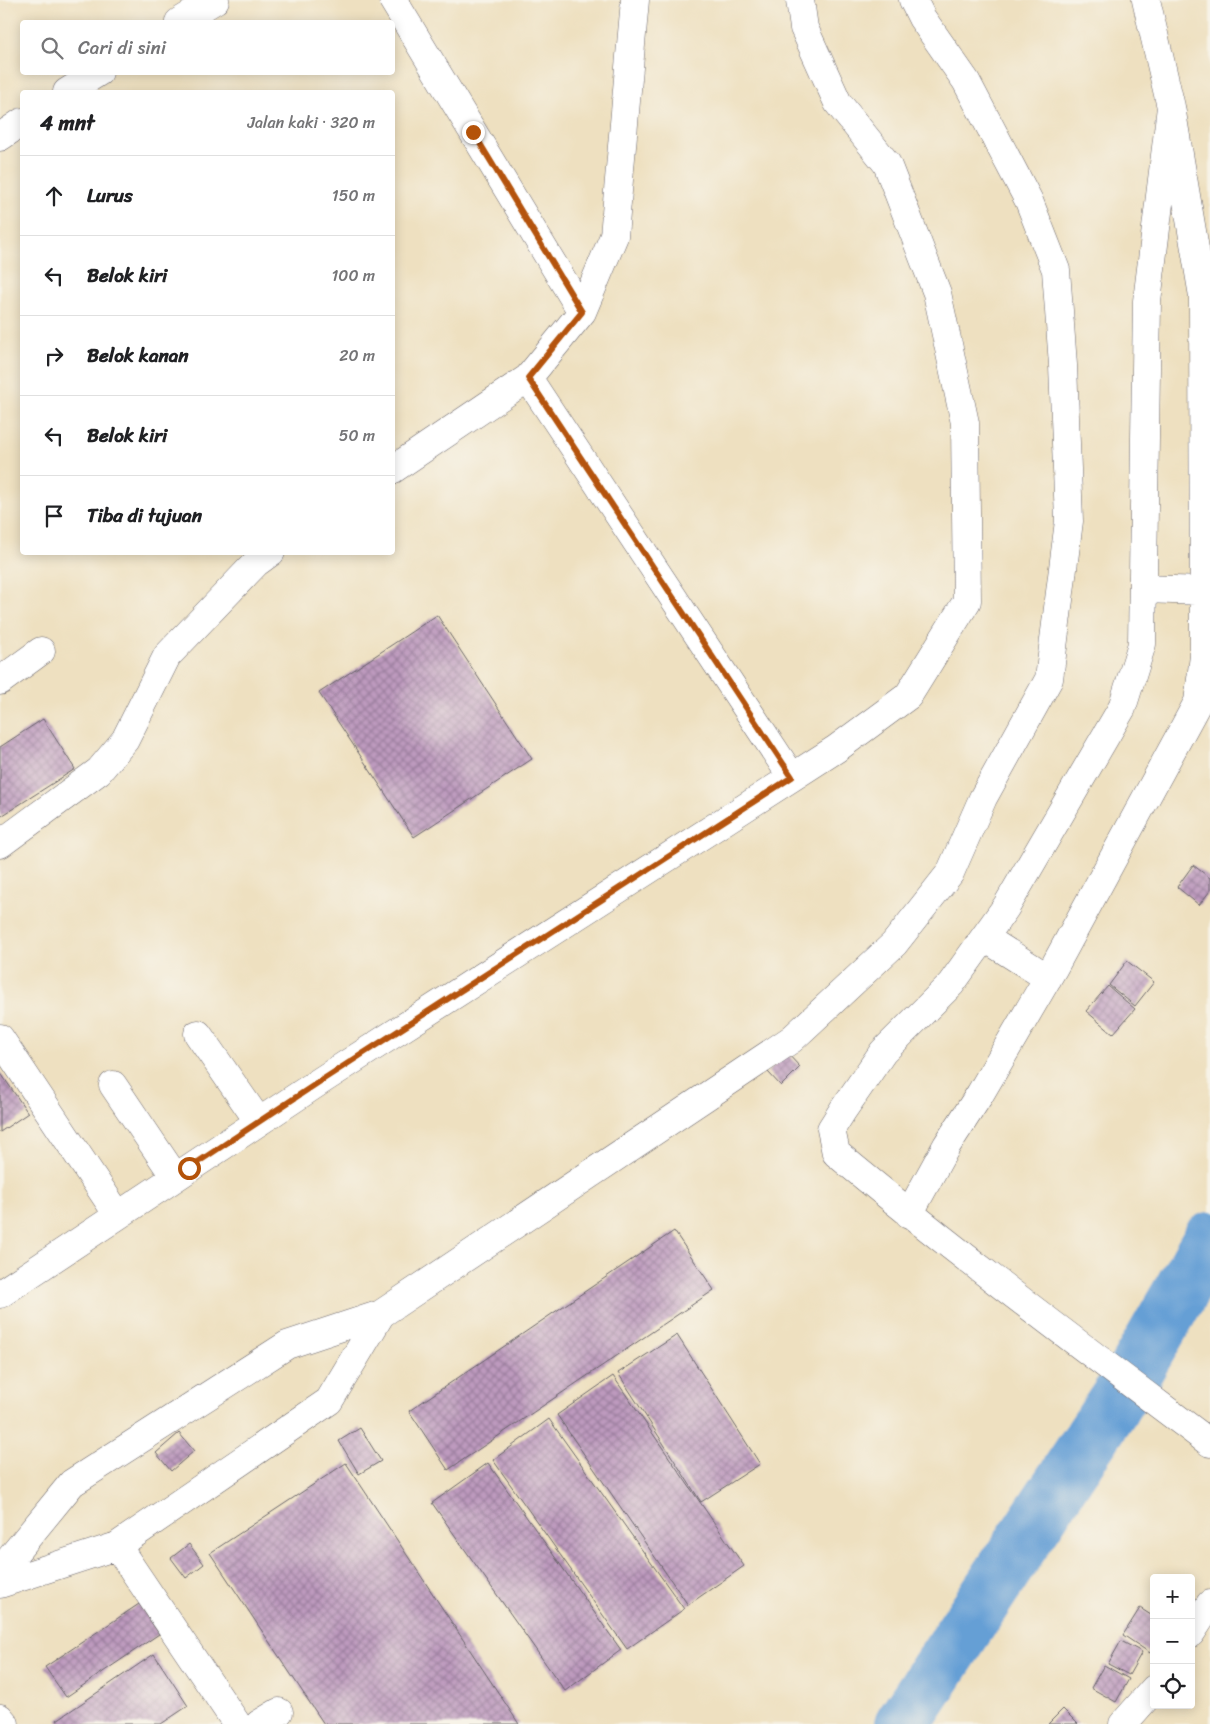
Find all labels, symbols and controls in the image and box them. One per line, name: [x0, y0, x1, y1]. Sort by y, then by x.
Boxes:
search box: [20, 20, 395, 75]
text: Cari di sini: [78, 31, 166, 64]
icon: search: [38, 34, 66, 62]
text: 4 mnt: [40, 104, 95, 142]
text: Jalan kaki · 320 m: [247, 108, 375, 137]
route end: [462, 121, 485, 144]
text: Lurus: [87, 179, 133, 212]
text: 150 m: [332, 181, 375, 210]
icon: ahead: [40, 182, 68, 210]
text: Belok kiri: [87, 259, 167, 292]
text: 100 m: [331, 261, 375, 290]
icon: left: [40, 262, 68, 290]
text: Belok kanan: [87, 339, 189, 372]
text: 20 m: [339, 341, 375, 370]
icon: right: [40, 342, 68, 370]
text: Belok kiri: [87, 419, 167, 452]
text: 50 m: [339, 421, 375, 450]
icon: left: [40, 422, 68, 450]
text: Tiba di tujuan: [87, 499, 202, 532]
icon: arrive: [40, 502, 68, 530]
route start: [178, 1157, 201, 1180]
map controls: [1150, 1574, 1195, 1709]
button: +: [1150, 1574, 1195, 1619]
button: −: [1150, 1619, 1195, 1664]
button: locate: [1150, 1664, 1195, 1709]

